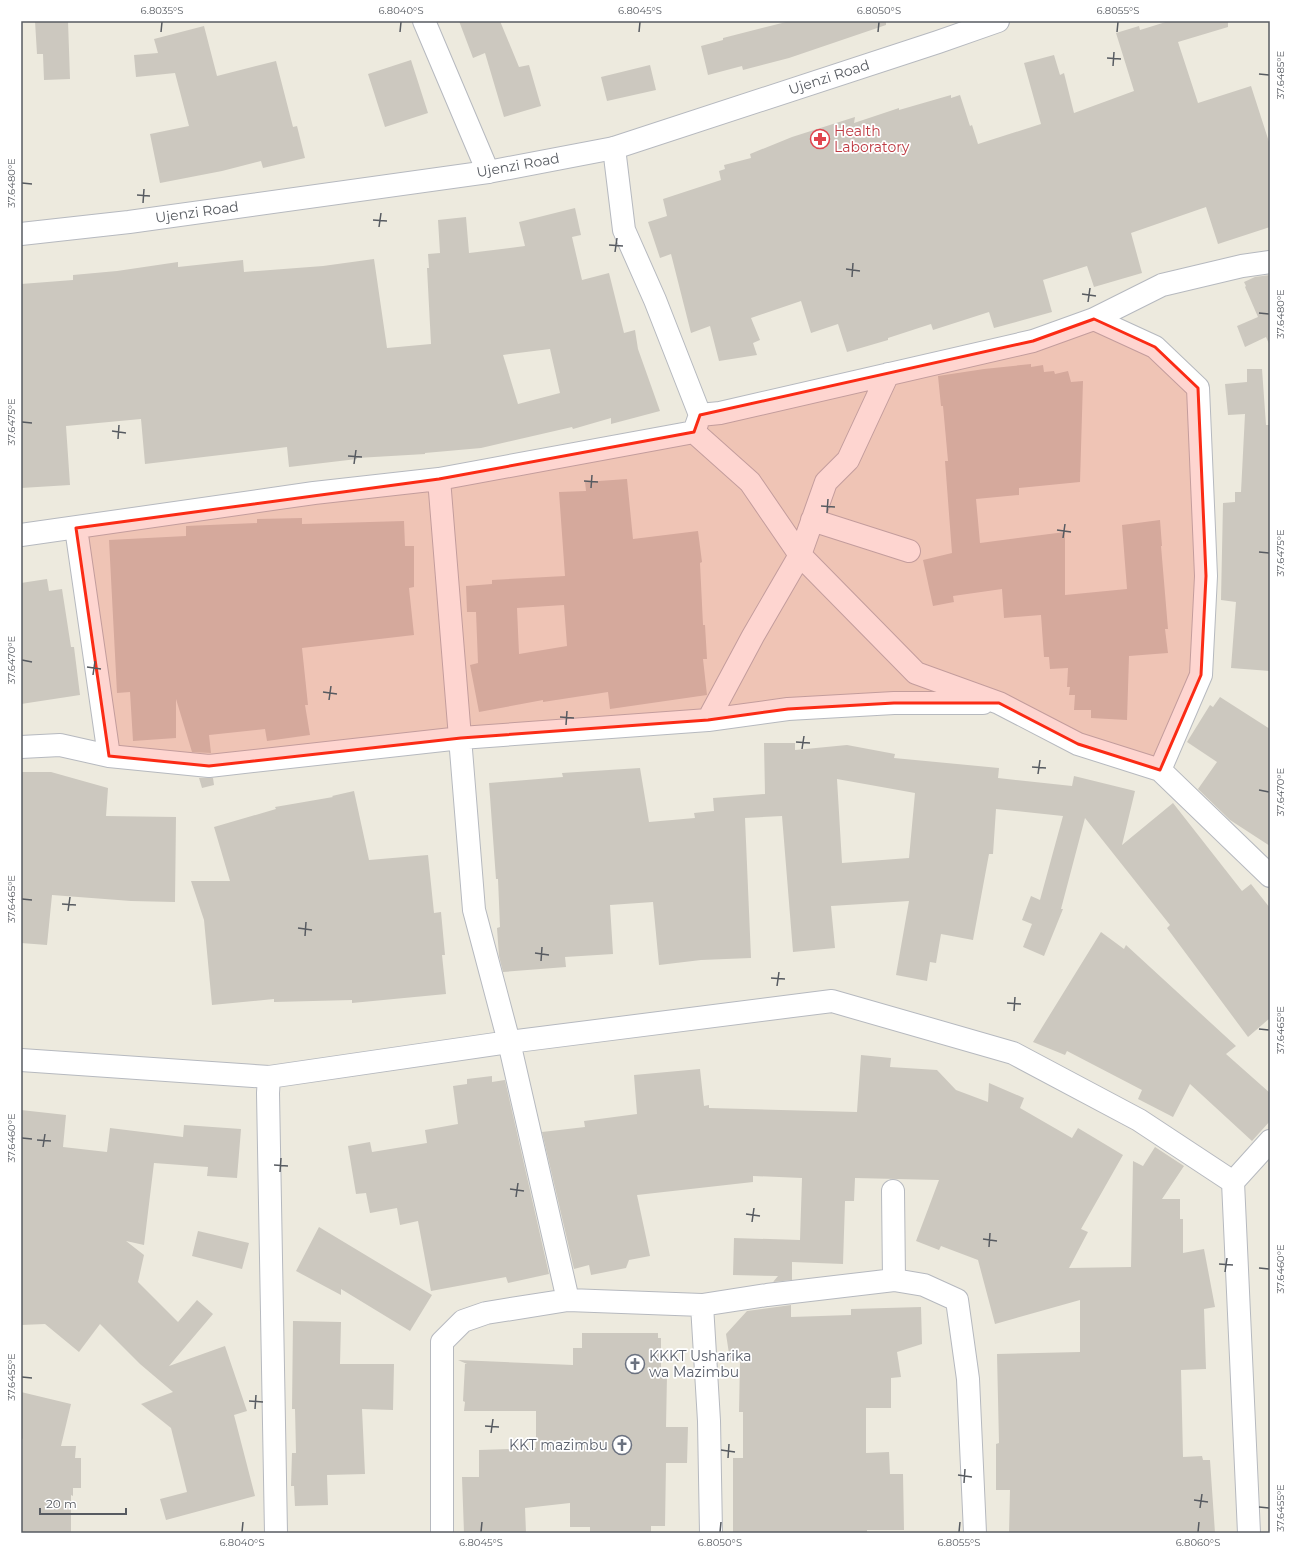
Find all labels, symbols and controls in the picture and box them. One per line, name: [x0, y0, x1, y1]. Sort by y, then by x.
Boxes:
text: 6.8035°S: [141, 4, 183, 17]
text: 6.8040°S: [378, 4, 424, 17]
text: 6.8045°S: [618, 4, 662, 17]
text: 6.8050°S: [857, 4, 901, 17]
text: 6.8055°S: [1096, 4, 1140, 17]
text: 37.6485°E: [1274, 50, 1287, 99]
street label: Ujenzi Road: [786, 55, 872, 99]
place label: Health Laboratory: [834, 122, 910, 156]
pharmacy icon: Health Laboratory: [809, 128, 831, 150]
street label: Ujenzi Road: [475, 149, 561, 181]
text: 37.6480°E: [5, 158, 18, 208]
street label: Ujenzi Road: [154, 197, 240, 227]
text: 37.6480°E: [1274, 289, 1287, 339]
text: 37.6475°E: [5, 398, 18, 446]
text: 37.6475°E: [1274, 529, 1287, 577]
text: 37.6470°E: [5, 636, 18, 684]
text: 37.6470°E: [1274, 768, 1287, 816]
text: 37.6465°E: [5, 875, 18, 923]
text: 37.6465°E: [1274, 1006, 1287, 1054]
text: 37.6460°E: [5, 1113, 18, 1163]
text: 37.6460°E: [1274, 1244, 1287, 1294]
place label: KKKT Usharika wa Mazimbu: [649, 1347, 752, 1381]
text: 37.6455°E: [5, 1353, 18, 1401]
church icon: KKKT Usharika wa Mazimbu: [624, 1353, 646, 1375]
church icon: KKT mazimbu: [611, 1434, 633, 1456]
place label: KKT mazimbu: [509, 1436, 608, 1454]
text: 37.6455°E: [1274, 1484, 1287, 1532]
scale bar: [40, 1490, 126, 1516]
text: 20 m: [46, 1496, 77, 1511]
text: 6.8040°S: [219, 1536, 265, 1549]
text: 6.8045°S: [459, 1536, 503, 1549]
text: 6.8050°S: [698, 1536, 742, 1549]
text: 6.8055°S: [937, 1536, 981, 1549]
text: 6.8060°S: [1176, 1536, 1220, 1549]

